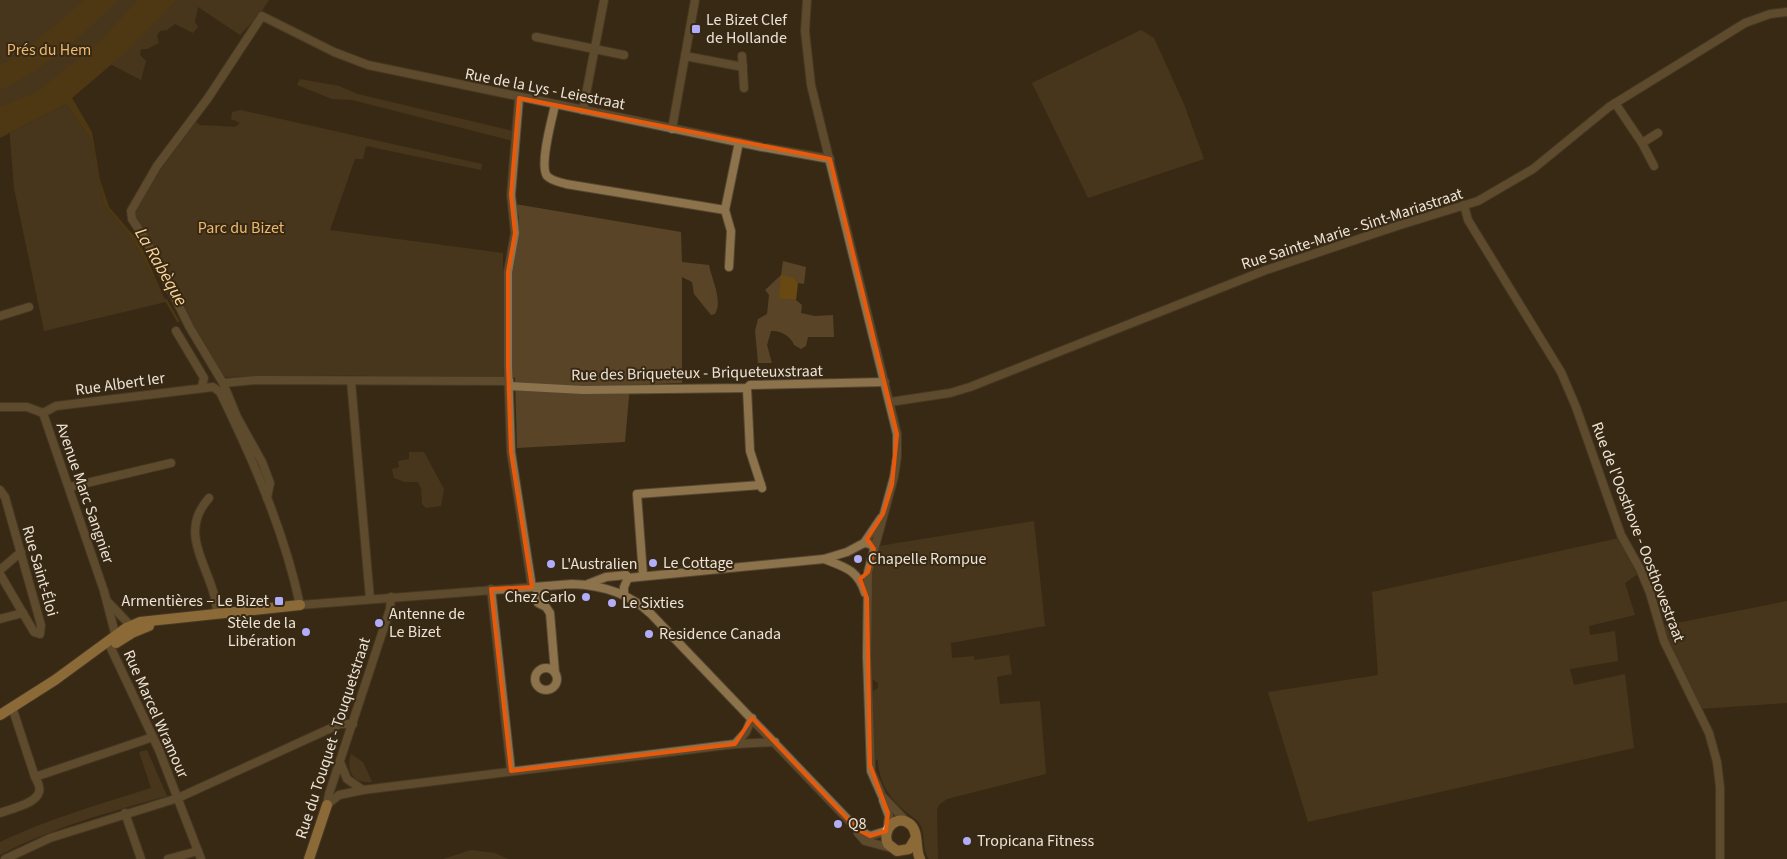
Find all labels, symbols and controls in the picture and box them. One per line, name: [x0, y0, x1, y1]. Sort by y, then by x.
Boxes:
place label: Le Bizet Clef de Hollande: [706, 9, 788, 49]
marker: Le Bizet Clef de Hollande: [690, 23, 702, 35]
park label: Prés du Hem: [7, 39, 91, 61]
street label: Rue de la Lys - Leiestraat: [463, 63, 628, 115]
street label: Rue Sainte-Marie - Sint-Mariastraat: [1238, 183, 1466, 275]
park label: Parc du Bizet: [198, 217, 285, 239]
water label: La Rabèque: [128, 223, 194, 311]
street label: Rue des Briqueteux - Briqueteuxstraat: [571, 360, 824, 386]
street label: Rue Albert Ier: [74, 367, 167, 401]
street label: Rue de l'Oosthove - Oosthovestraat: [1586, 419, 1690, 646]
street label: Avenue Marc Sangnier: [51, 420, 120, 567]
street label: Rue Saint-Éloi: [17, 523, 63, 619]
place label: Chapelle Rompue: [868, 548, 986, 570]
place label: Le Cottage: [663, 552, 733, 574]
place label: L'Australien: [561, 553, 637, 575]
marker: Chapelle Rompue: [852, 553, 864, 565]
marker: Le Cottage: [647, 557, 659, 569]
marker: L'Australien: [545, 558, 557, 570]
place label: Chez Carlo: [505, 586, 576, 608]
place label: Armentières – Le Bizet: [122, 590, 270, 612]
marker: Chez Carlo: [580, 591, 592, 603]
place label: Le Sixties: [622, 592, 684, 614]
marker: Armentières – Le Bizet: [273, 595, 285, 607]
marker: Le Sixties: [606, 597, 618, 609]
place label: Antenne de Le Bizet: [389, 603, 465, 643]
place label: Stèle de la Libération: [227, 612, 296, 652]
marker: Antenne de Le Bizet: [373, 617, 385, 629]
place label: Residence Canada: [659, 623, 781, 645]
marker: Stèle de la Libération: [300, 626, 312, 638]
marker: Residence Canada: [643, 628, 655, 640]
street label: Rue du Touquet - Touquetstraat: [290, 634, 376, 842]
street label: Rue Marcel Wramour: [118, 646, 194, 782]
place label: Q8: [848, 813, 867, 835]
marker: Q8: [832, 818, 844, 830]
place label: Tropicana Fitness: [977, 830, 1095, 852]
marker: Tropicana Fitness: [961, 835, 973, 847]

